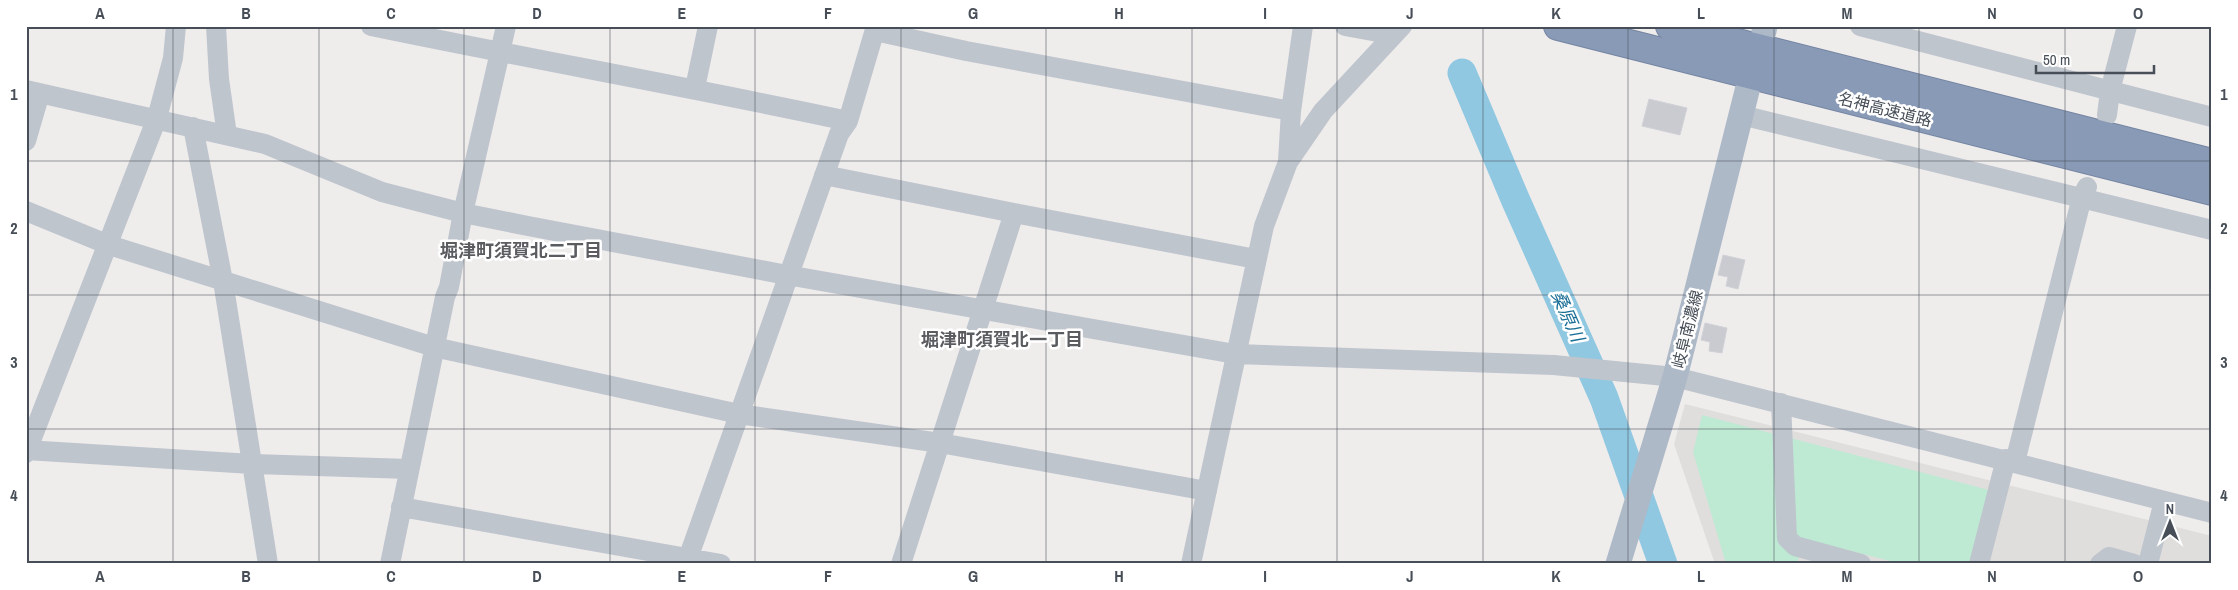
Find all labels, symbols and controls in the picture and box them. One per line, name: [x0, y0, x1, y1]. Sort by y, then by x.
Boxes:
text: A: [95, 2, 105, 24]
text: B: [241, 2, 251, 24]
text: C: [386, 2, 396, 24]
text: D: [532, 2, 542, 24]
text: E: [678, 2, 687, 24]
text: F: [824, 2, 832, 24]
text: G: [968, 2, 978, 24]
text: H: [1114, 2, 1124, 24]
text: I: [1263, 2, 1267, 24]
text: J: [1406, 2, 1414, 24]
text: K: [1551, 2, 1561, 24]
text: L: [1697, 2, 1705, 24]
text: M: [1842, 2, 1853, 24]
text: N: [1987, 2, 1997, 24]
text: O: [2133, 2, 2143, 24]
scale bar: [2036, 42, 2153, 74]
text: 50 m: [2043, 49, 2070, 70]
text: 1: [10, 83, 18, 105]
text: 1: [2220, 83, 2228, 105]
street label: 名神高速道路: [1836, 87, 1934, 131]
text: 2: [10, 217, 18, 239]
text: 2: [2220, 217, 2228, 239]
district label: 堀津町須賀北二丁目: [440, 238, 602, 263]
water label: 桑原川: [1546, 286, 1591, 348]
street label: 岐阜南濃線: [1667, 288, 1707, 370]
district label: 堀津町須賀北一丁目: [921, 327, 1083, 352]
text: 3: [10, 351, 18, 373]
text: 3: [2220, 351, 2228, 373]
text: 4: [10, 484, 18, 506]
text: 4: [2220, 484, 2228, 506]
north arrow: [2146, 498, 2196, 548]
text: N: [2166, 500, 2174, 518]
text: A: [95, 565, 105, 587]
text: B: [241, 565, 251, 587]
text: C: [386, 565, 396, 587]
text: D: [532, 565, 542, 587]
text: E: [678, 565, 687, 587]
text: F: [824, 565, 832, 587]
text: G: [968, 565, 978, 587]
text: H: [1114, 565, 1124, 587]
text: I: [1263, 565, 1267, 587]
text: J: [1406, 565, 1414, 587]
text: K: [1551, 565, 1561, 587]
text: L: [1697, 565, 1705, 587]
text: M: [1842, 565, 1853, 587]
text: N: [1987, 565, 1997, 587]
text: O: [2133, 565, 2143, 587]

